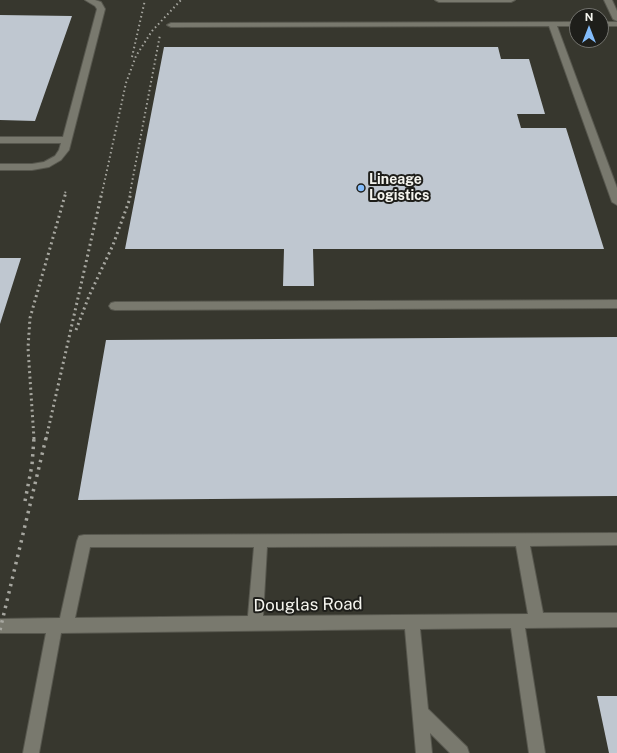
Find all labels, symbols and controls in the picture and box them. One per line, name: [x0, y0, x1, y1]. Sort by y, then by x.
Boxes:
north arrow: [569, 8, 609, 48]
text: N: [585, 11, 593, 23]
place label: Lineage Logistics: [369, 172, 429, 204]
marker: Lineage Logistics: [356, 183, 366, 193]
street label: Douglas Road: [253, 594, 363, 616]

